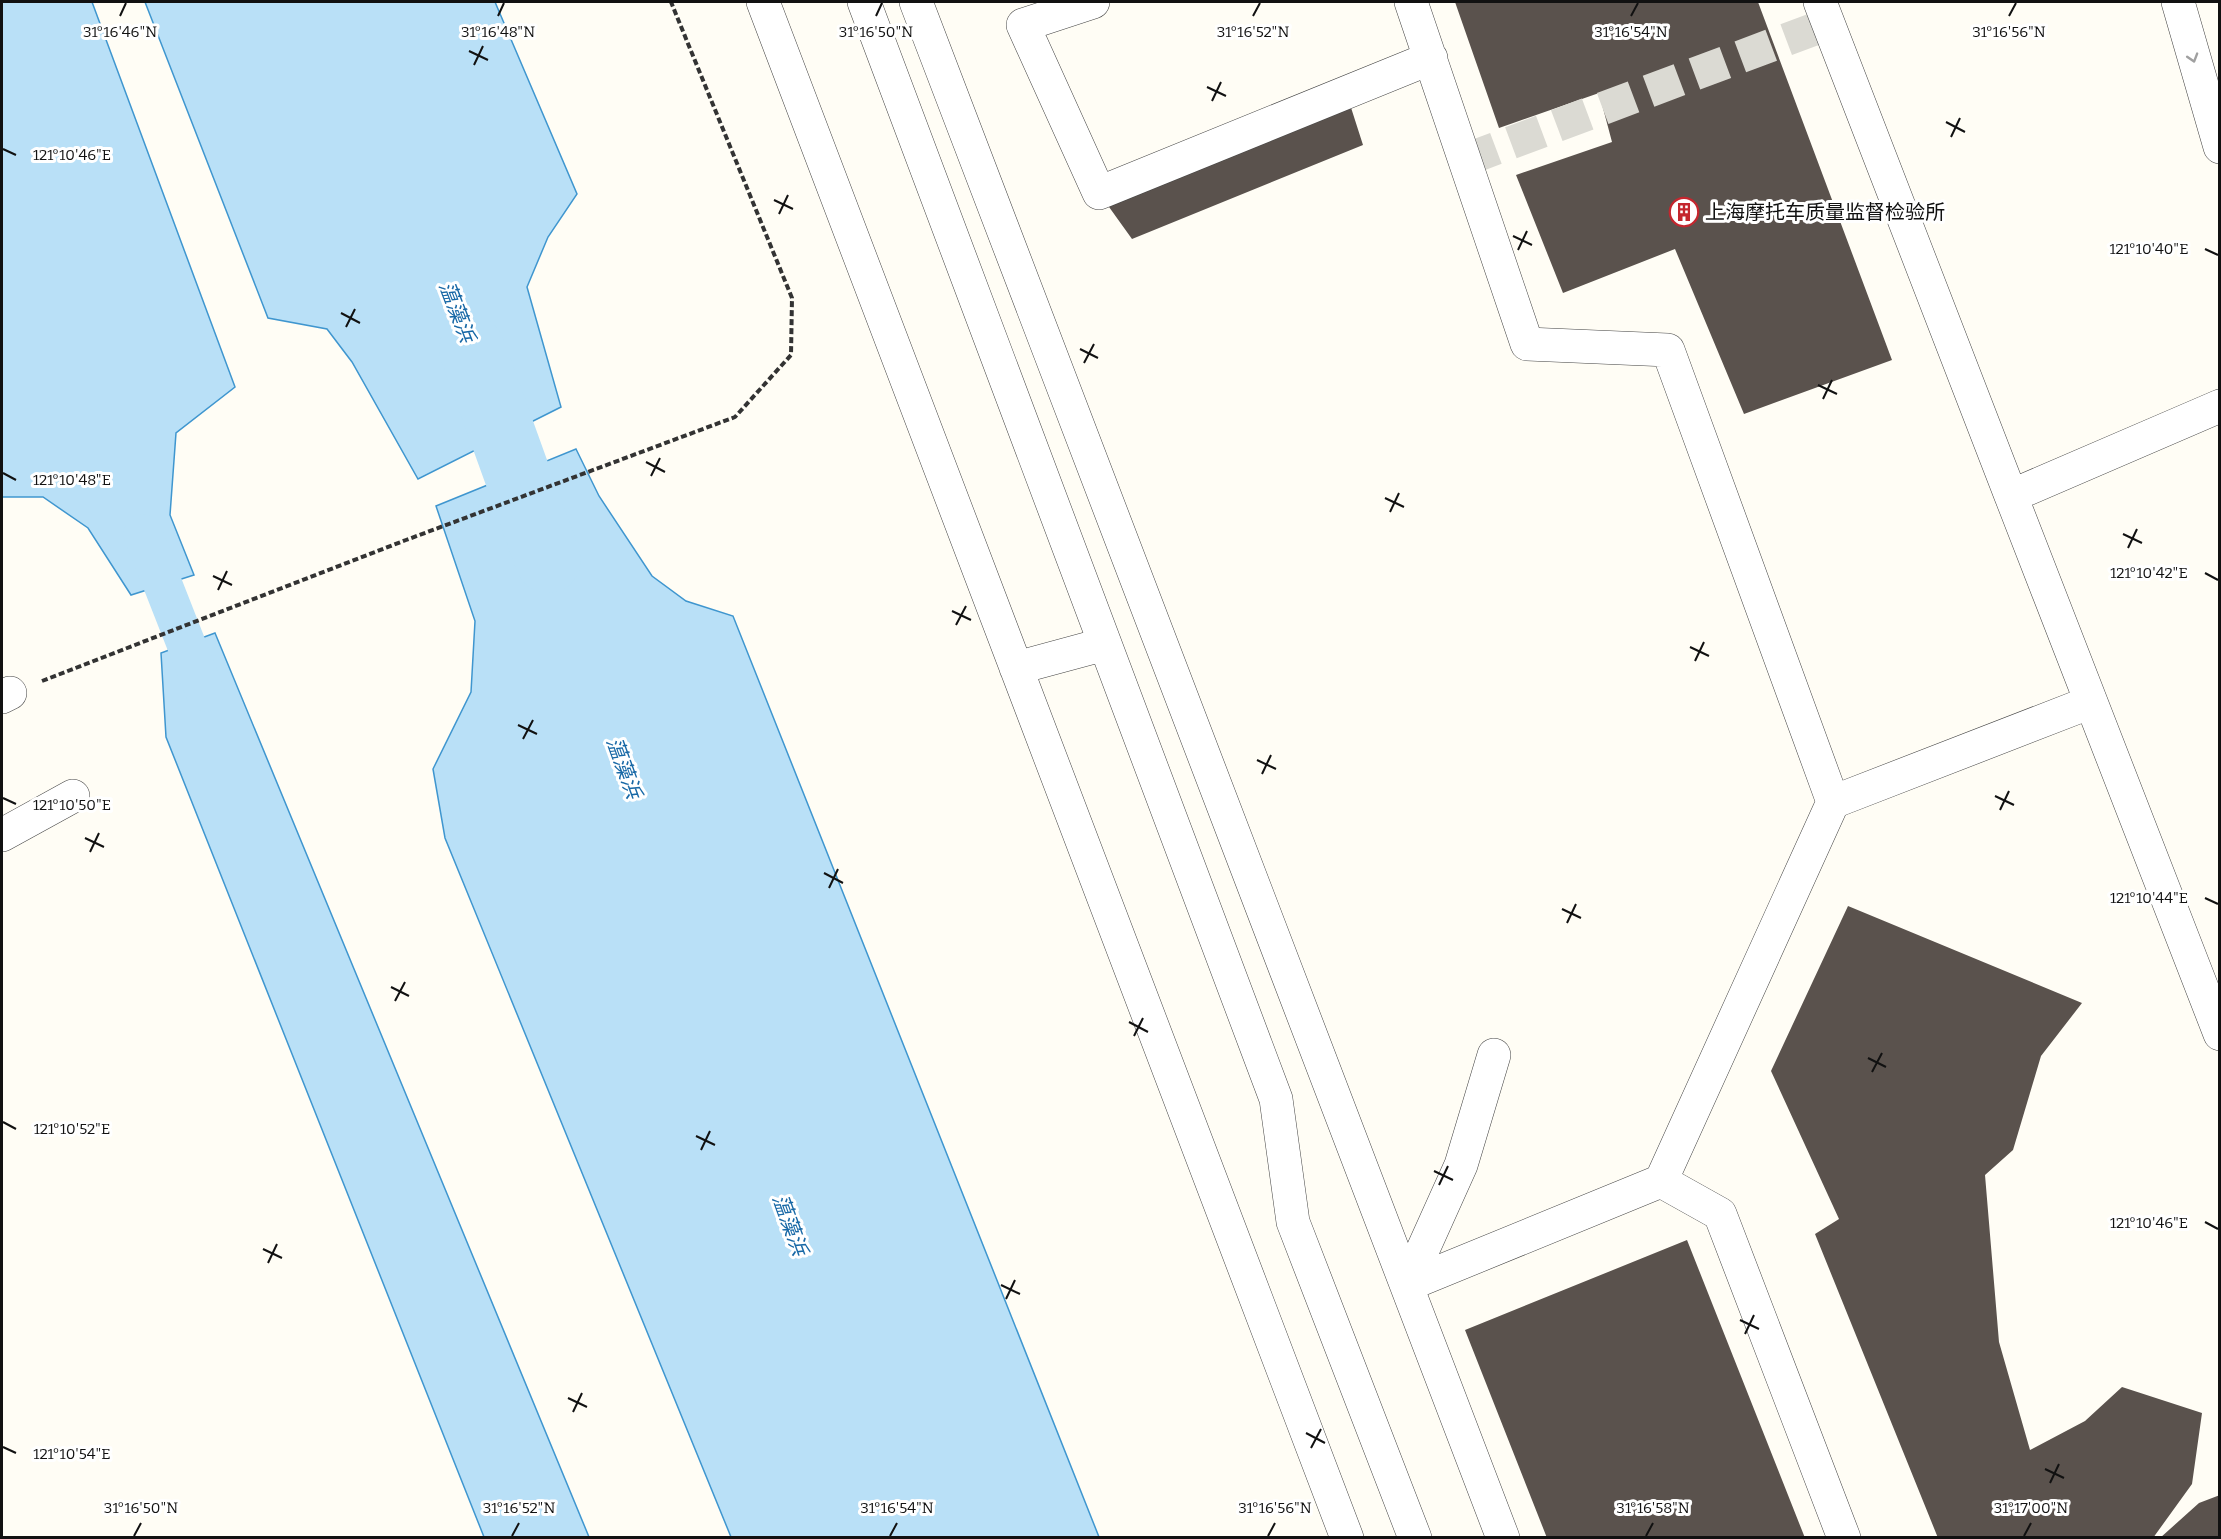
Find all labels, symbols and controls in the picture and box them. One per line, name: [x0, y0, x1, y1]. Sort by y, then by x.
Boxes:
text: 31°16'46"N: [83, 23, 157, 41]
text: 31°16'48"N: [461, 23, 535, 41]
text: 31°16'50"N: [839, 23, 913, 41]
text: 31°16'52"N: [1217, 23, 1289, 41]
text: 31°16'54"N: [1594, 23, 1668, 41]
text: 31°16'56"N: [1972, 23, 2046, 41]
one-way arrow: [2186, 52, 2198, 63]
text: 121°10'46"E: [33, 146, 111, 164]
building icon: 上海摩托车质量监督检验所: [1668, 196, 1700, 228]
place label: 上海摩托车质量监督检验所: [1705, 200, 1945, 224]
text: 121°10'40"E: [2110, 240, 2188, 258]
water label: 蕰藻浜: [434, 278, 481, 348]
text: 121°10'48"E: [33, 471, 111, 489]
text: 121°10'42"E: [2110, 564, 2188, 582]
water label: 蕰藻浜: [601, 734, 648, 804]
text: 121°10'50"E: [33, 796, 111, 814]
text: 121°10'44"E: [2110, 889, 2188, 907]
text: 121°10'52"E: [34, 1120, 110, 1138]
water label: 蕰藻浜: [767, 1191, 814, 1261]
text: 121°10'46"E: [2110, 1214, 2188, 1232]
text: 121°10'54"E: [33, 1445, 111, 1463]
text: 31°16'50"N: [104, 1499, 178, 1517]
text: 31°16'52"N: [483, 1499, 555, 1517]
text: 31°16'54"N: [860, 1499, 934, 1517]
text: 31°16'56"N: [1238, 1499, 1312, 1517]
text: 31°16'58"N: [1616, 1499, 1690, 1517]
text: 31°17'00"N: [1994, 1499, 2068, 1517]

